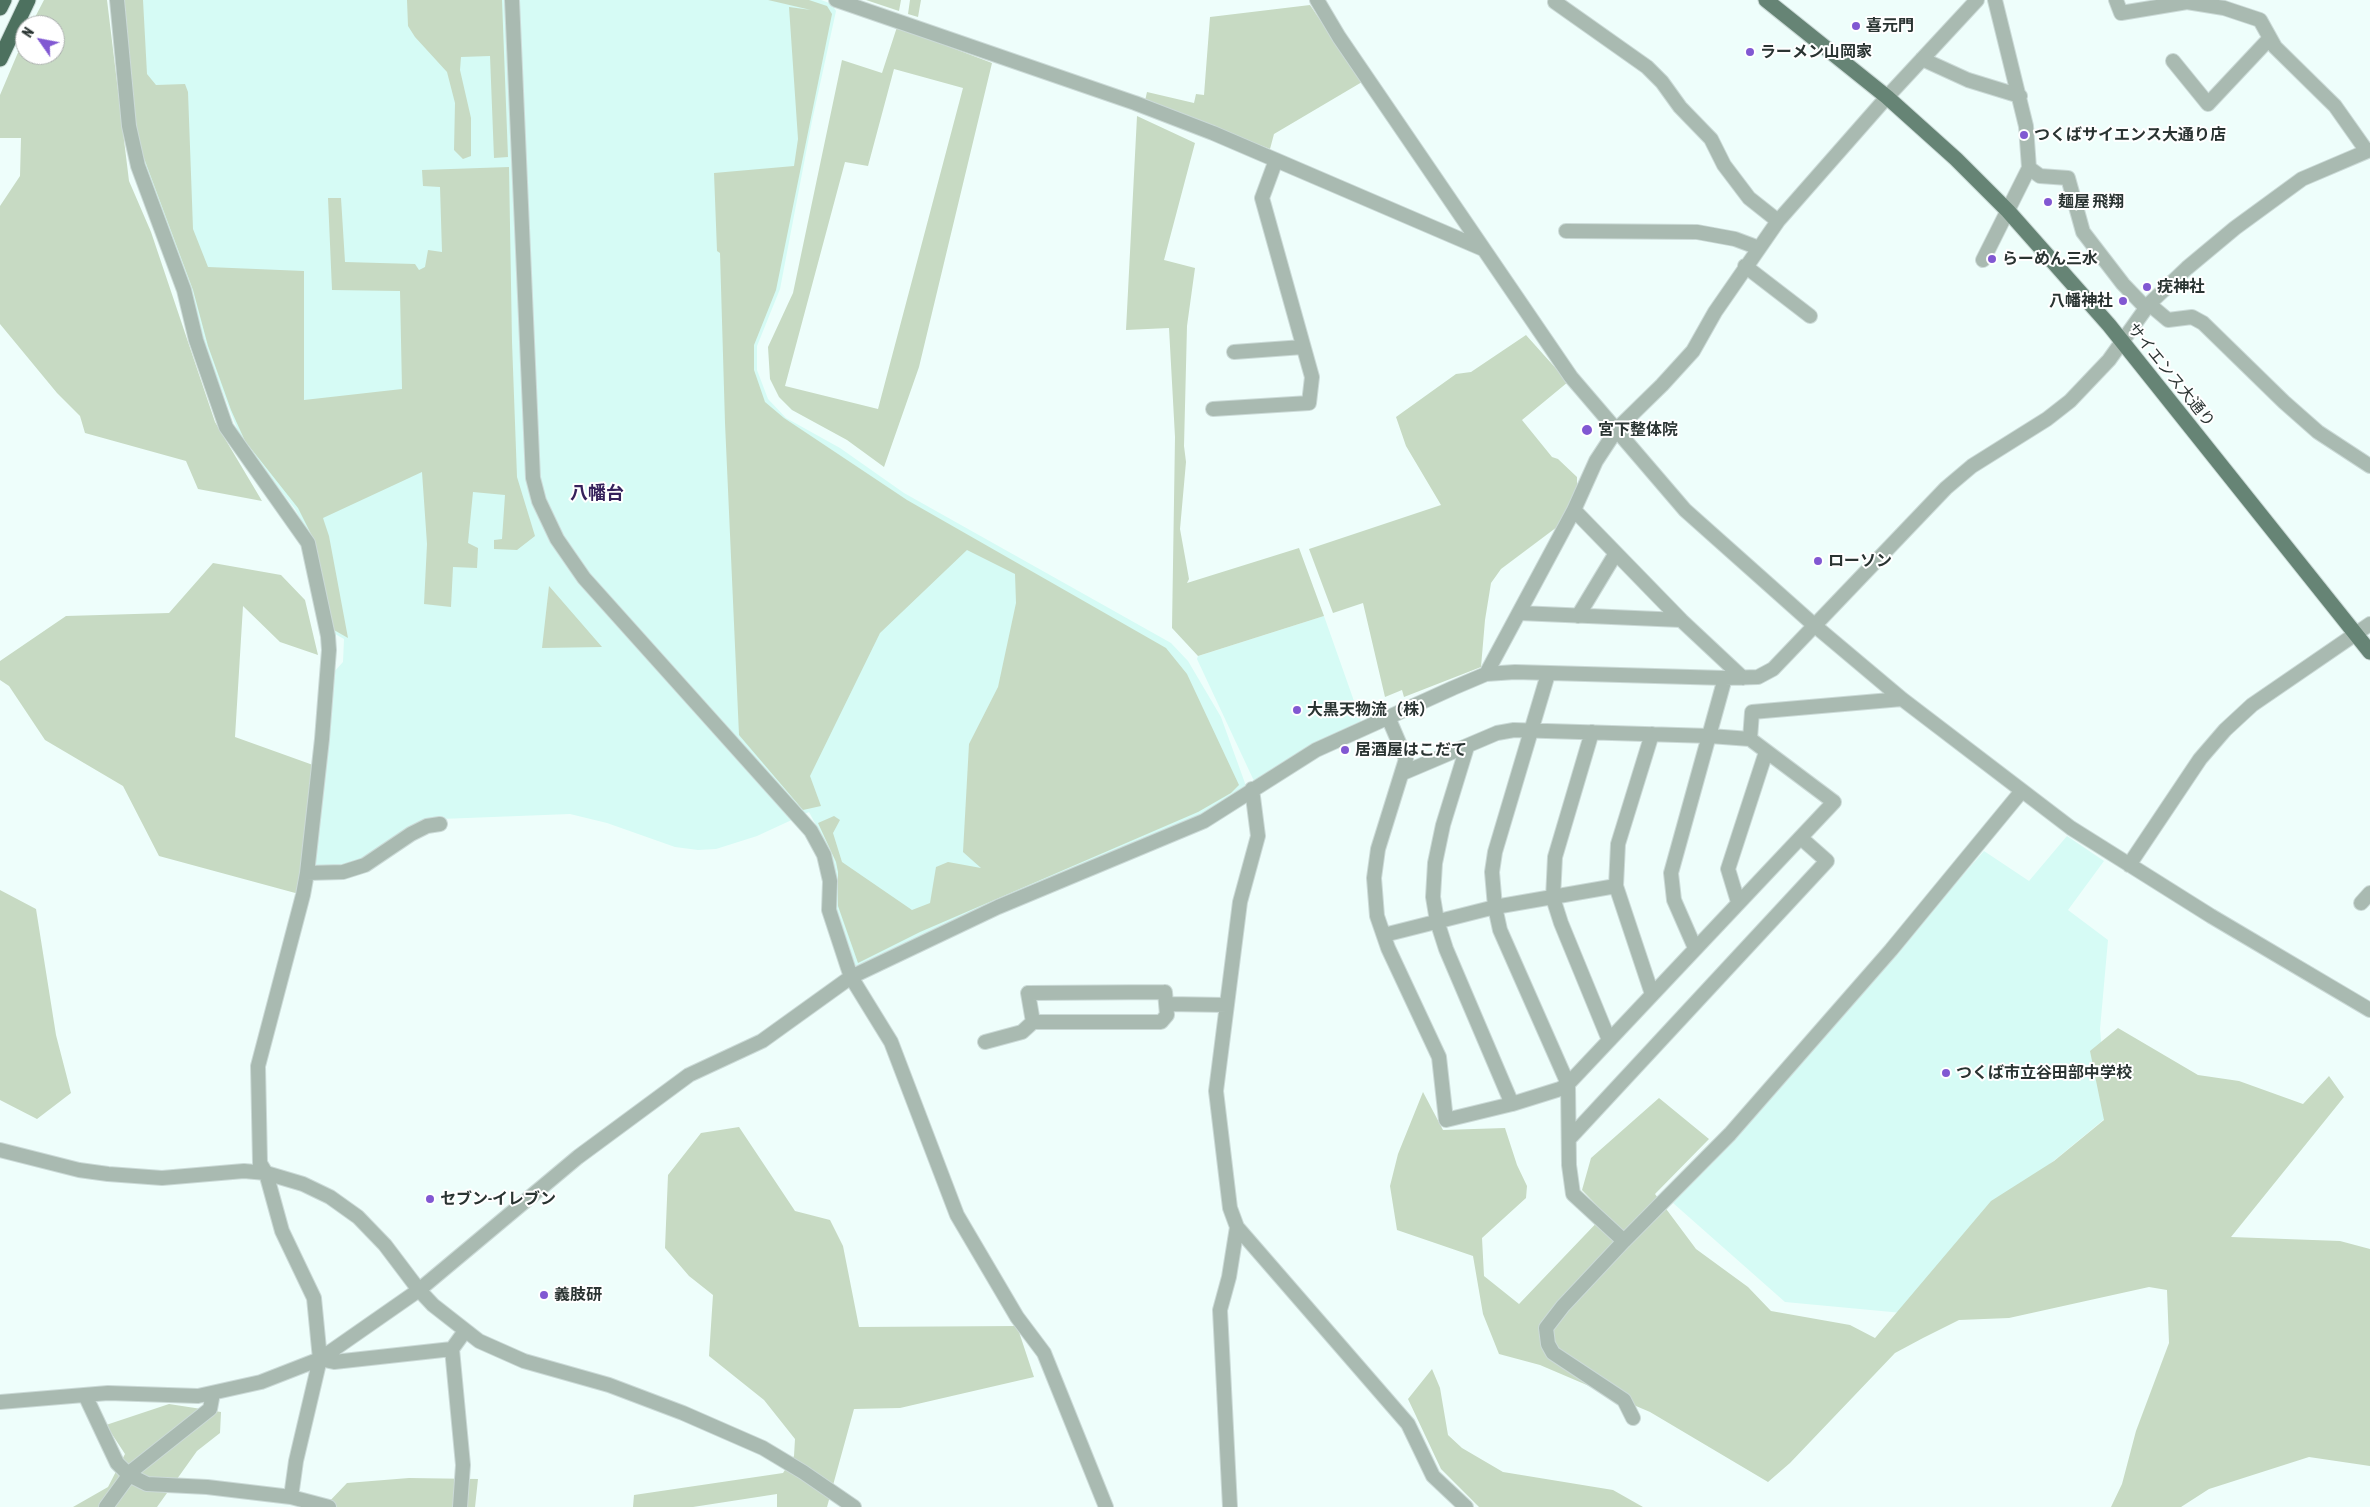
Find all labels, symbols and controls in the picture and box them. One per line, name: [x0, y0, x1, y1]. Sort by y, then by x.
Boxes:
north arrow: [15, 15, 65, 65]
place label: 喜元門: [1866, 16, 1914, 36]
marker: 喜元門: [1850, 20, 1862, 32]
text: N: [19, 25, 37, 40]
place label: ラーメン山岡家: [1760, 42, 1872, 62]
marker: ラーメン山岡家: [1744, 46, 1756, 58]
place label: つくばサイエンス大通り店: [2034, 125, 2226, 145]
marker: つくばサイエンス大通り店: [2018, 129, 2030, 141]
place label: 麺屋 飛翔: [2058, 192, 2124, 212]
marker: 麺屋 飛翔: [2042, 196, 2054, 208]
place label: らーめん三水: [2002, 249, 2098, 269]
marker: らーめん三水: [1986, 253, 1998, 265]
place label: 疣神社: [2157, 277, 2205, 297]
marker: 疣神社: [2141, 281, 2153, 293]
place label: 八幡神社: [2049, 291, 2113, 311]
marker: 八幡神社: [2117, 295, 2129, 307]
street label: サイエンス大通り: [2123, 319, 2219, 431]
place label: 宮下整体院: [1598, 420, 1678, 440]
marker: 宮下整体院: [1580, 423, 1594, 437]
district label: 八幡台: [570, 482, 624, 504]
place label: ローソン: [1828, 551, 1892, 571]
marker: ローソン: [1812, 555, 1824, 567]
place label: 大黒天物流（株）: [1307, 700, 1435, 720]
marker: 大黒天物流（株）: [1291, 704, 1303, 716]
place label: 居酒屋はこだて: [1355, 740, 1467, 760]
marker: 居酒屋はこだて: [1339, 744, 1351, 756]
place label: つくば市立谷田部中学校: [1956, 1063, 2132, 1083]
marker: つくば市立谷田部中学校: [1940, 1067, 1952, 1079]
place label: セブン-イレブン: [440, 1189, 556, 1209]
marker: セブン-イレブン: [424, 1193, 436, 1205]
place label: 義肢研: [554, 1285, 602, 1305]
marker: 義肢研: [538, 1289, 550, 1301]

